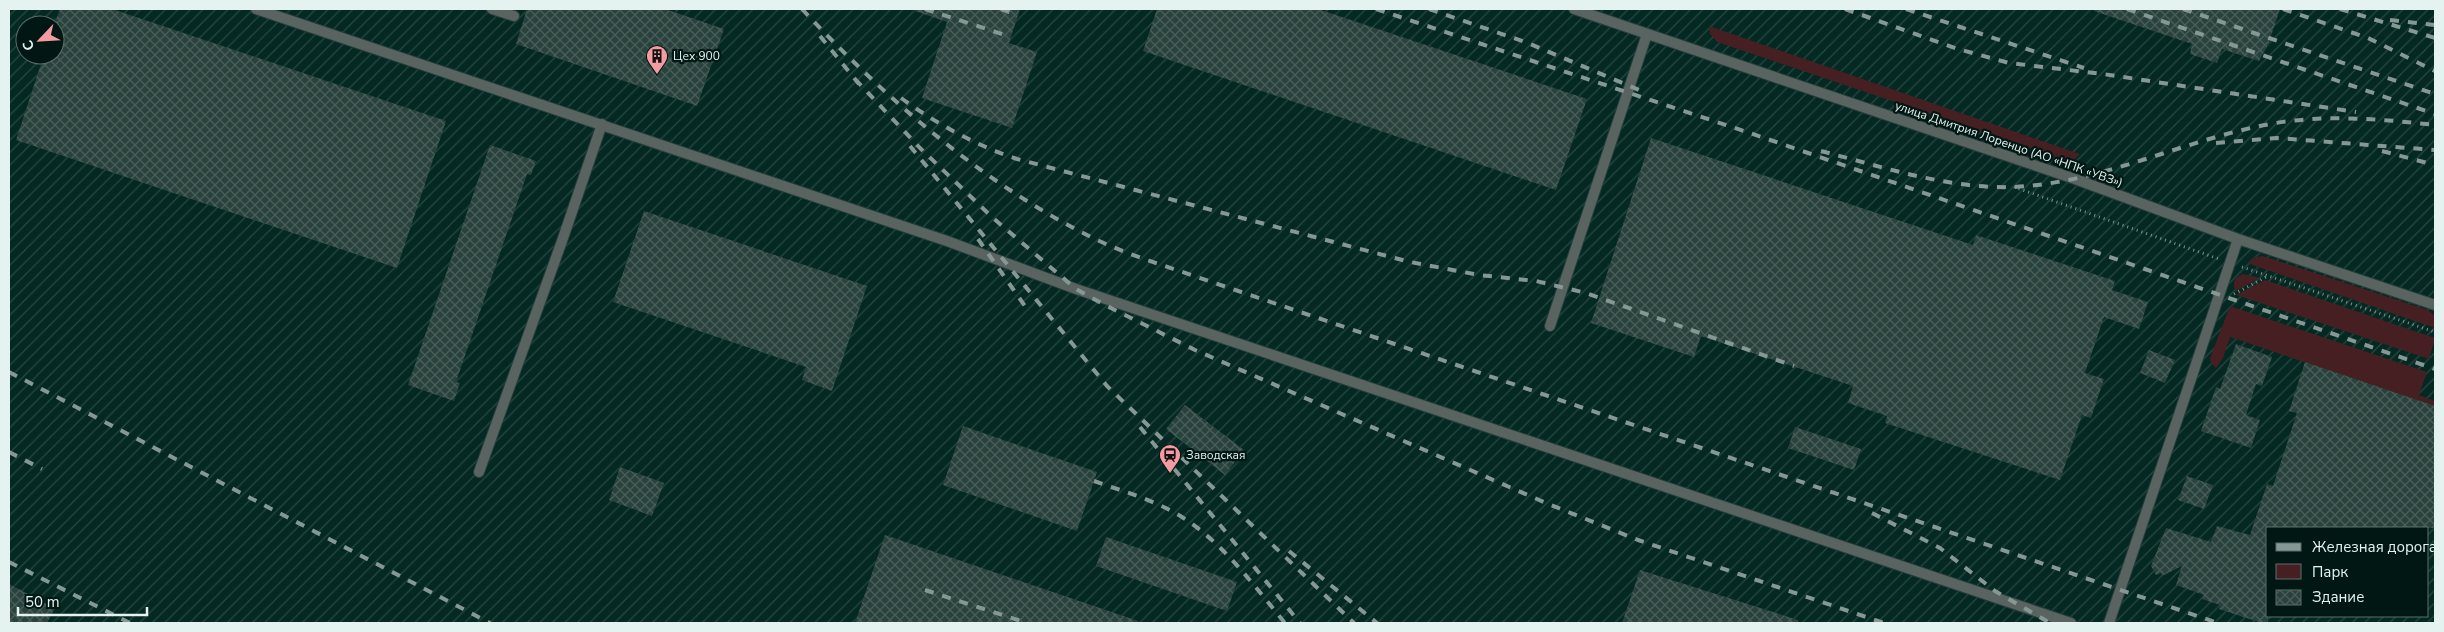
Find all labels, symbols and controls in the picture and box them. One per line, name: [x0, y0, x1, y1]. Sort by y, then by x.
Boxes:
north arrow: [15, 15, 65, 65]
text: С: [18, 37, 39, 54]
building icon: Цех 900: [645, 44, 669, 75]
place label: Цех 900: [673, 48, 720, 64]
street label: улица Дмитрия Лоренцо (АО «НПК «УВЗ»): [1893, 97, 2125, 191]
station icon: Заводская: [1158, 443, 1182, 474]
place label: Заводская: [1186, 447, 1246, 463]
legend: [2266, 527, 2429, 617]
text: Железная дорога: [2312, 537, 2437, 557]
text: Парк: [2312, 562, 2348, 582]
scale bar: [18, 584, 146, 616]
text: Здание: [2312, 587, 2364, 607]
text: 50 m: [25, 592, 60, 612]

